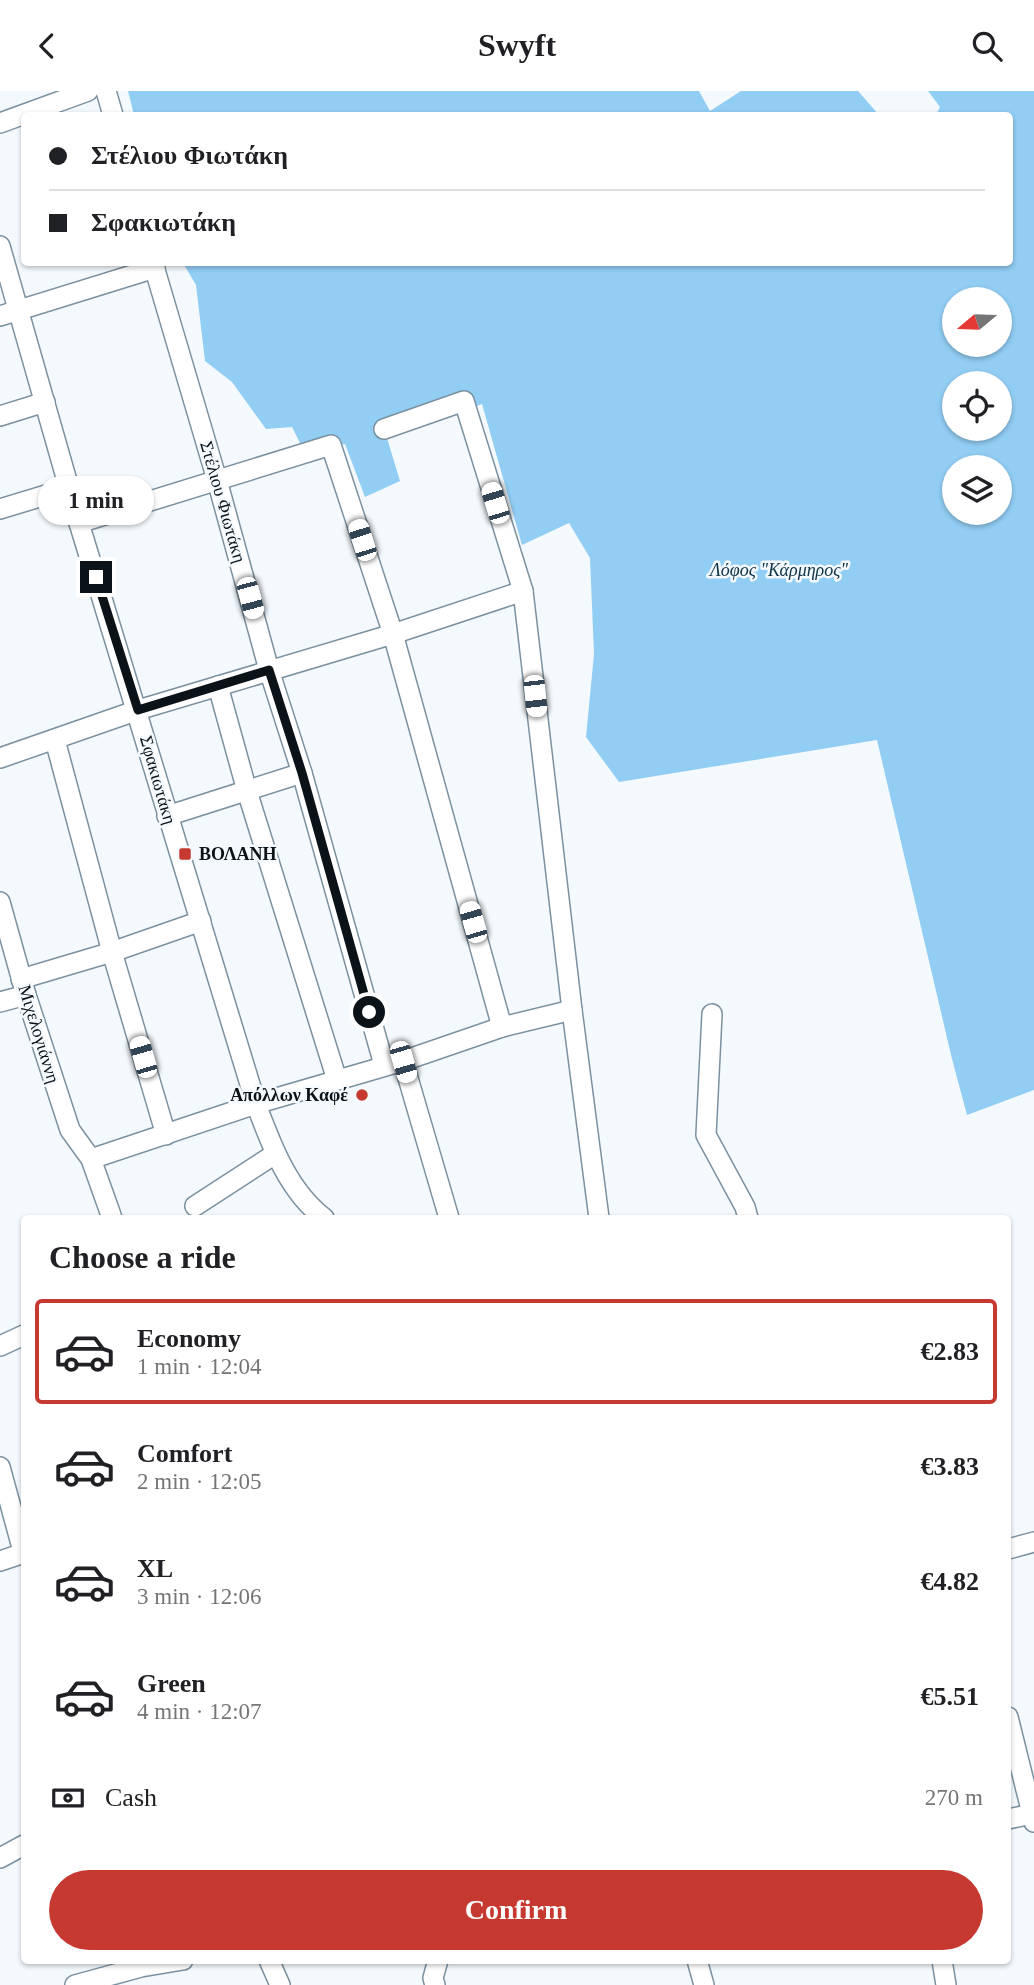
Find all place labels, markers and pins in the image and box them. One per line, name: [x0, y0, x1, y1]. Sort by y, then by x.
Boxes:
place label: ΒΟΛΑΝΗ: [199, 844, 277, 864]
marker: ΒΟΛΑΝΗ: [177, 846, 193, 862]
place label: Απόλλων Καφέ: [230, 1085, 348, 1105]
marker: Απόλλων Καφέ: [354, 1087, 370, 1103]

